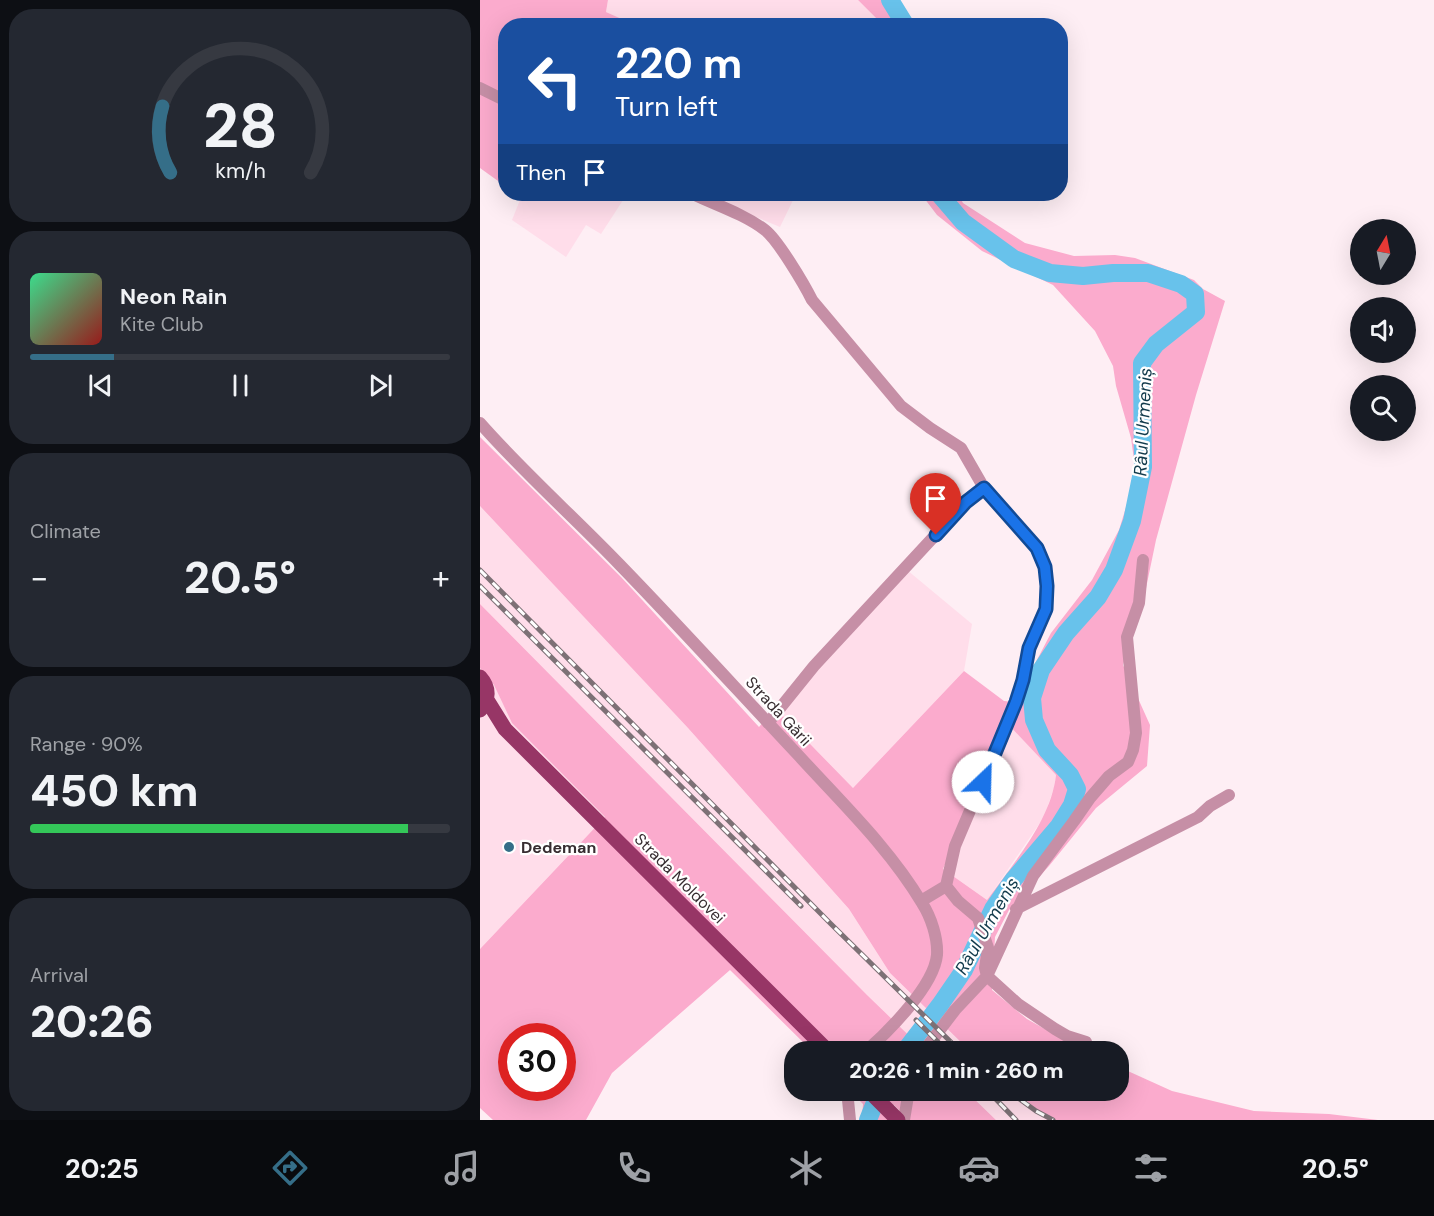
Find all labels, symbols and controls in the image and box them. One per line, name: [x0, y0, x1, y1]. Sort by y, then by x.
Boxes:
text: 220 m: [615, 36, 742, 91]
icon: left: [516, 42, 594, 120]
text: 28: [202, 85, 278, 166]
text: Turn left: [615, 89, 718, 124]
icon: arrive: [578, 156, 611, 189]
text: km/h: [215, 157, 265, 185]
text: Then: [516, 158, 566, 187]
north arrow: [1350, 219, 1416, 285]
map controls: [1350, 219, 1416, 441]
text: Neon Rain: [120, 282, 227, 311]
button: sound: [1350, 297, 1416, 363]
text: Kite Club: [120, 311, 204, 337]
water label: Râul Urmeniș: [1128, 367, 1158, 477]
icon: previous: [84, 369, 117, 402]
icon: pause: [224, 369, 257, 402]
icon: next: [364, 369, 397, 402]
button: search: [1350, 375, 1416, 441]
pin: [910, 473, 961, 535]
icon: arrive: [919, 482, 952, 515]
text: Climate: [30, 518, 101, 544]
text: 20.5°: [184, 548, 296, 607]
text: −: [30, 556, 48, 599]
text: +: [432, 556, 450, 599]
street label: Strada Gării: [741, 672, 816, 751]
text: Range · 90%: [30, 731, 143, 757]
position arrow: [951, 750, 1015, 814]
text: 450 km: [30, 761, 199, 820]
street label: Strada Moldovei: [630, 829, 729, 928]
place label: Dedeman: [521, 837, 596, 858]
marker: Dedeman: [502, 840, 516, 854]
water label: Râul Urmeniș: [949, 873, 1025, 979]
text: Arrival: [30, 962, 88, 988]
text: 20:26: [30, 992, 154, 1051]
speed limit sign: 30: [498, 1023, 576, 1101]
text: 20:26 · 1 min · 260 m: [849, 1056, 1064, 1085]
icon: directions: [269, 1147, 311, 1189]
icon: music: [441, 1147, 483, 1189]
icon: phone: [613, 1147, 655, 1189]
icon: climate: [785, 1147, 827, 1189]
icon: car: [958, 1147, 1000, 1189]
icon: filters: [1130, 1147, 1172, 1189]
text: 20:25: [65, 1151, 139, 1186]
text: 20.5°: [1302, 1151, 1369, 1186]

